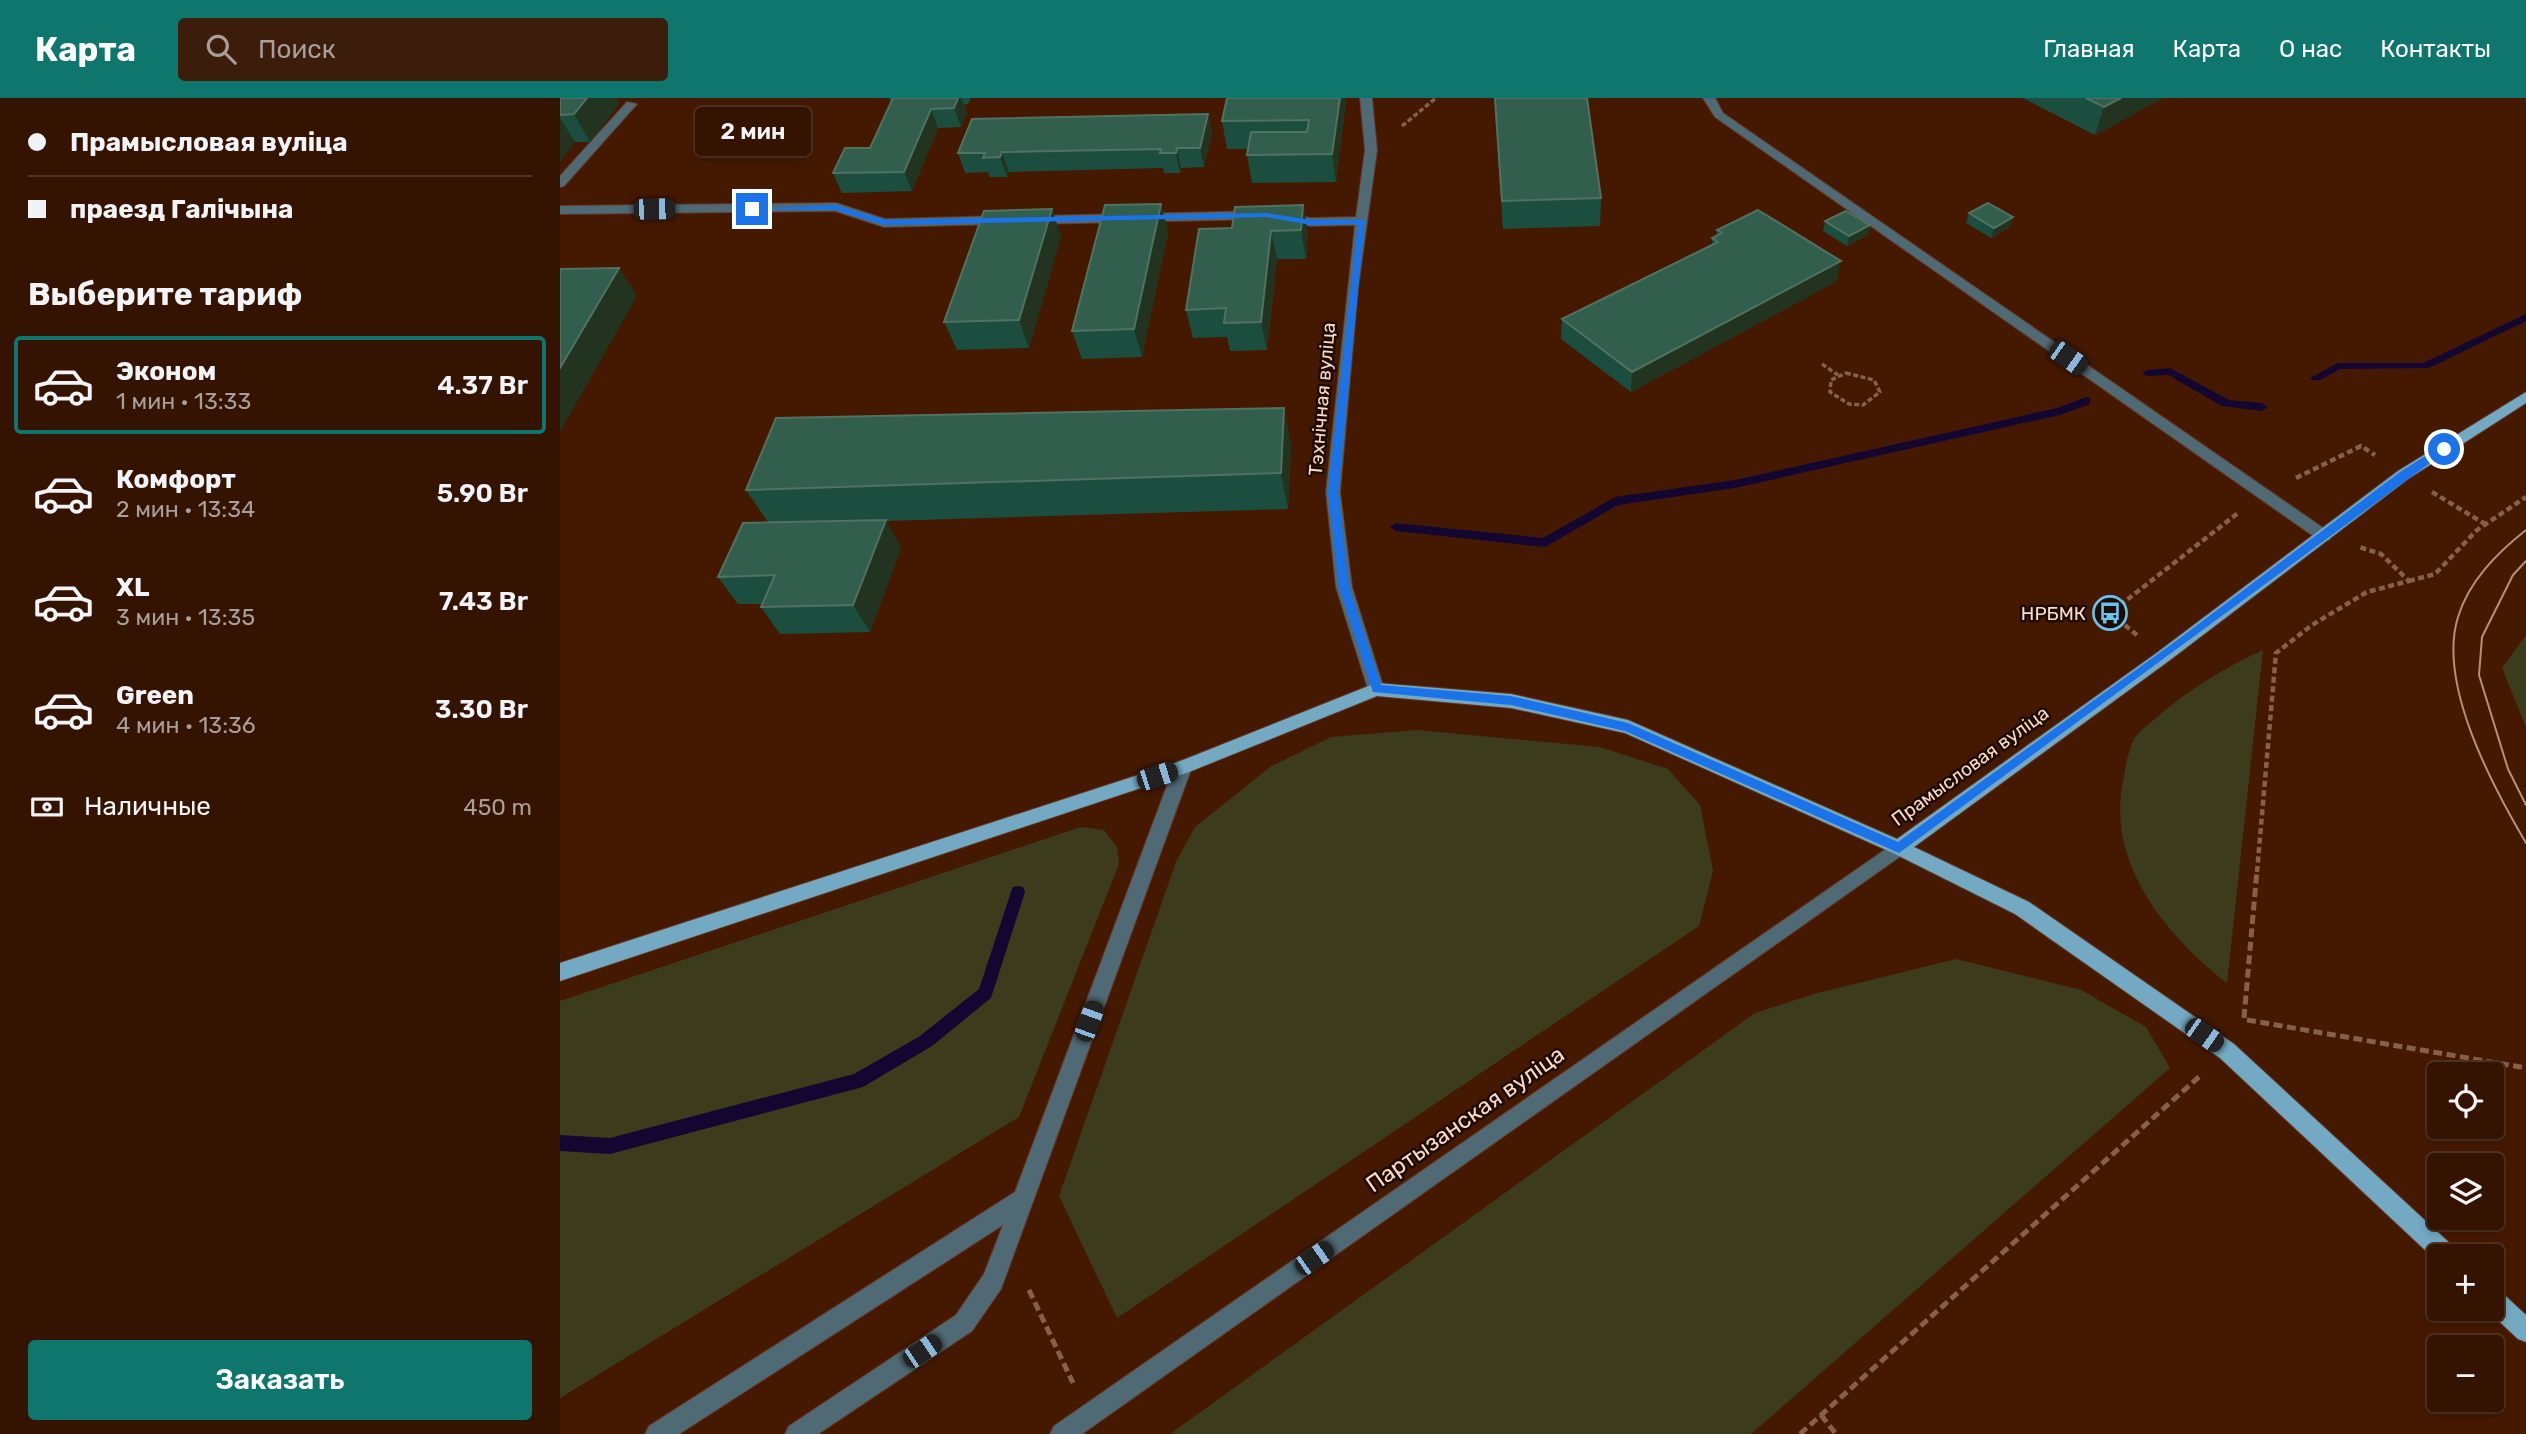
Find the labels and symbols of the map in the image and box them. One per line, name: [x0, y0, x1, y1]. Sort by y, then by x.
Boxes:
callout: 2 мин: [694, 108, 810, 156]
route end: [736, 193, 768, 225]
car: [633, 198, 676, 220]
street label: Тэхнічная вуліца: [1304, 321, 1340, 477]
car: [2045, 337, 2092, 379]
route start: [2428, 433, 2460, 465]
bus stop icon: НРБМК: [2091, 594, 2129, 632]
place label: НРБМК: [2021, 602, 2086, 625]
street label: Прамысловая вуліца: [1887, 701, 2053, 831]
car: [1134, 760, 1181, 792]
car: [1072, 998, 1107, 1044]
car: [2181, 1014, 2228, 1056]
street label: Партызанская вуліца: [1360, 1040, 1570, 1198]
car: [1291, 1237, 1338, 1279]
car: [899, 1331, 946, 1371]

